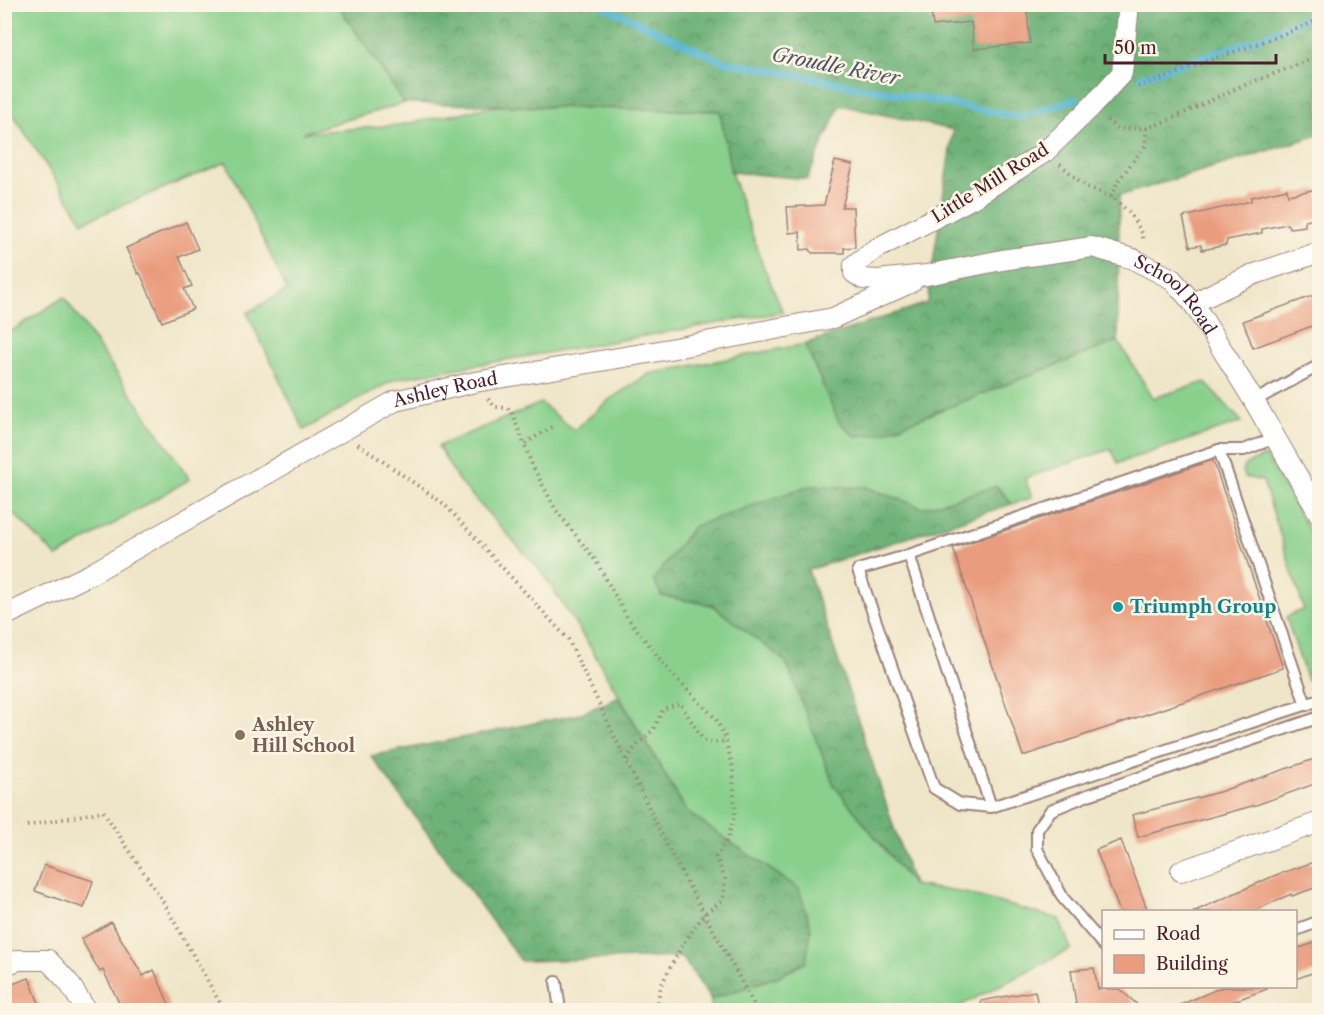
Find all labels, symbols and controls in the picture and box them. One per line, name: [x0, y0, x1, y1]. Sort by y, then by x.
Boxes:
scale bar: [1105, 27, 1276, 65]
text: 50 m: [1114, 37, 1157, 59]
water label: Groudle River: [770, 42, 904, 90]
street label: Little Mill Road: [927, 138, 1053, 228]
street label: School Road: [1130, 250, 1221, 339]
street label: Ashley Road: [390, 367, 499, 412]
place label: Triumph Group: [1130, 596, 1276, 618]
marker: Triumph Group: [1111, 600, 1125, 614]
place label: Ashley Hill School: [251, 714, 355, 757]
marker: Ashley Hill School: [233, 728, 247, 742]
legend: [1102, 910, 1297, 988]
text: Road: [1156, 923, 1201, 945]
text: Building: [1156, 953, 1228, 975]

